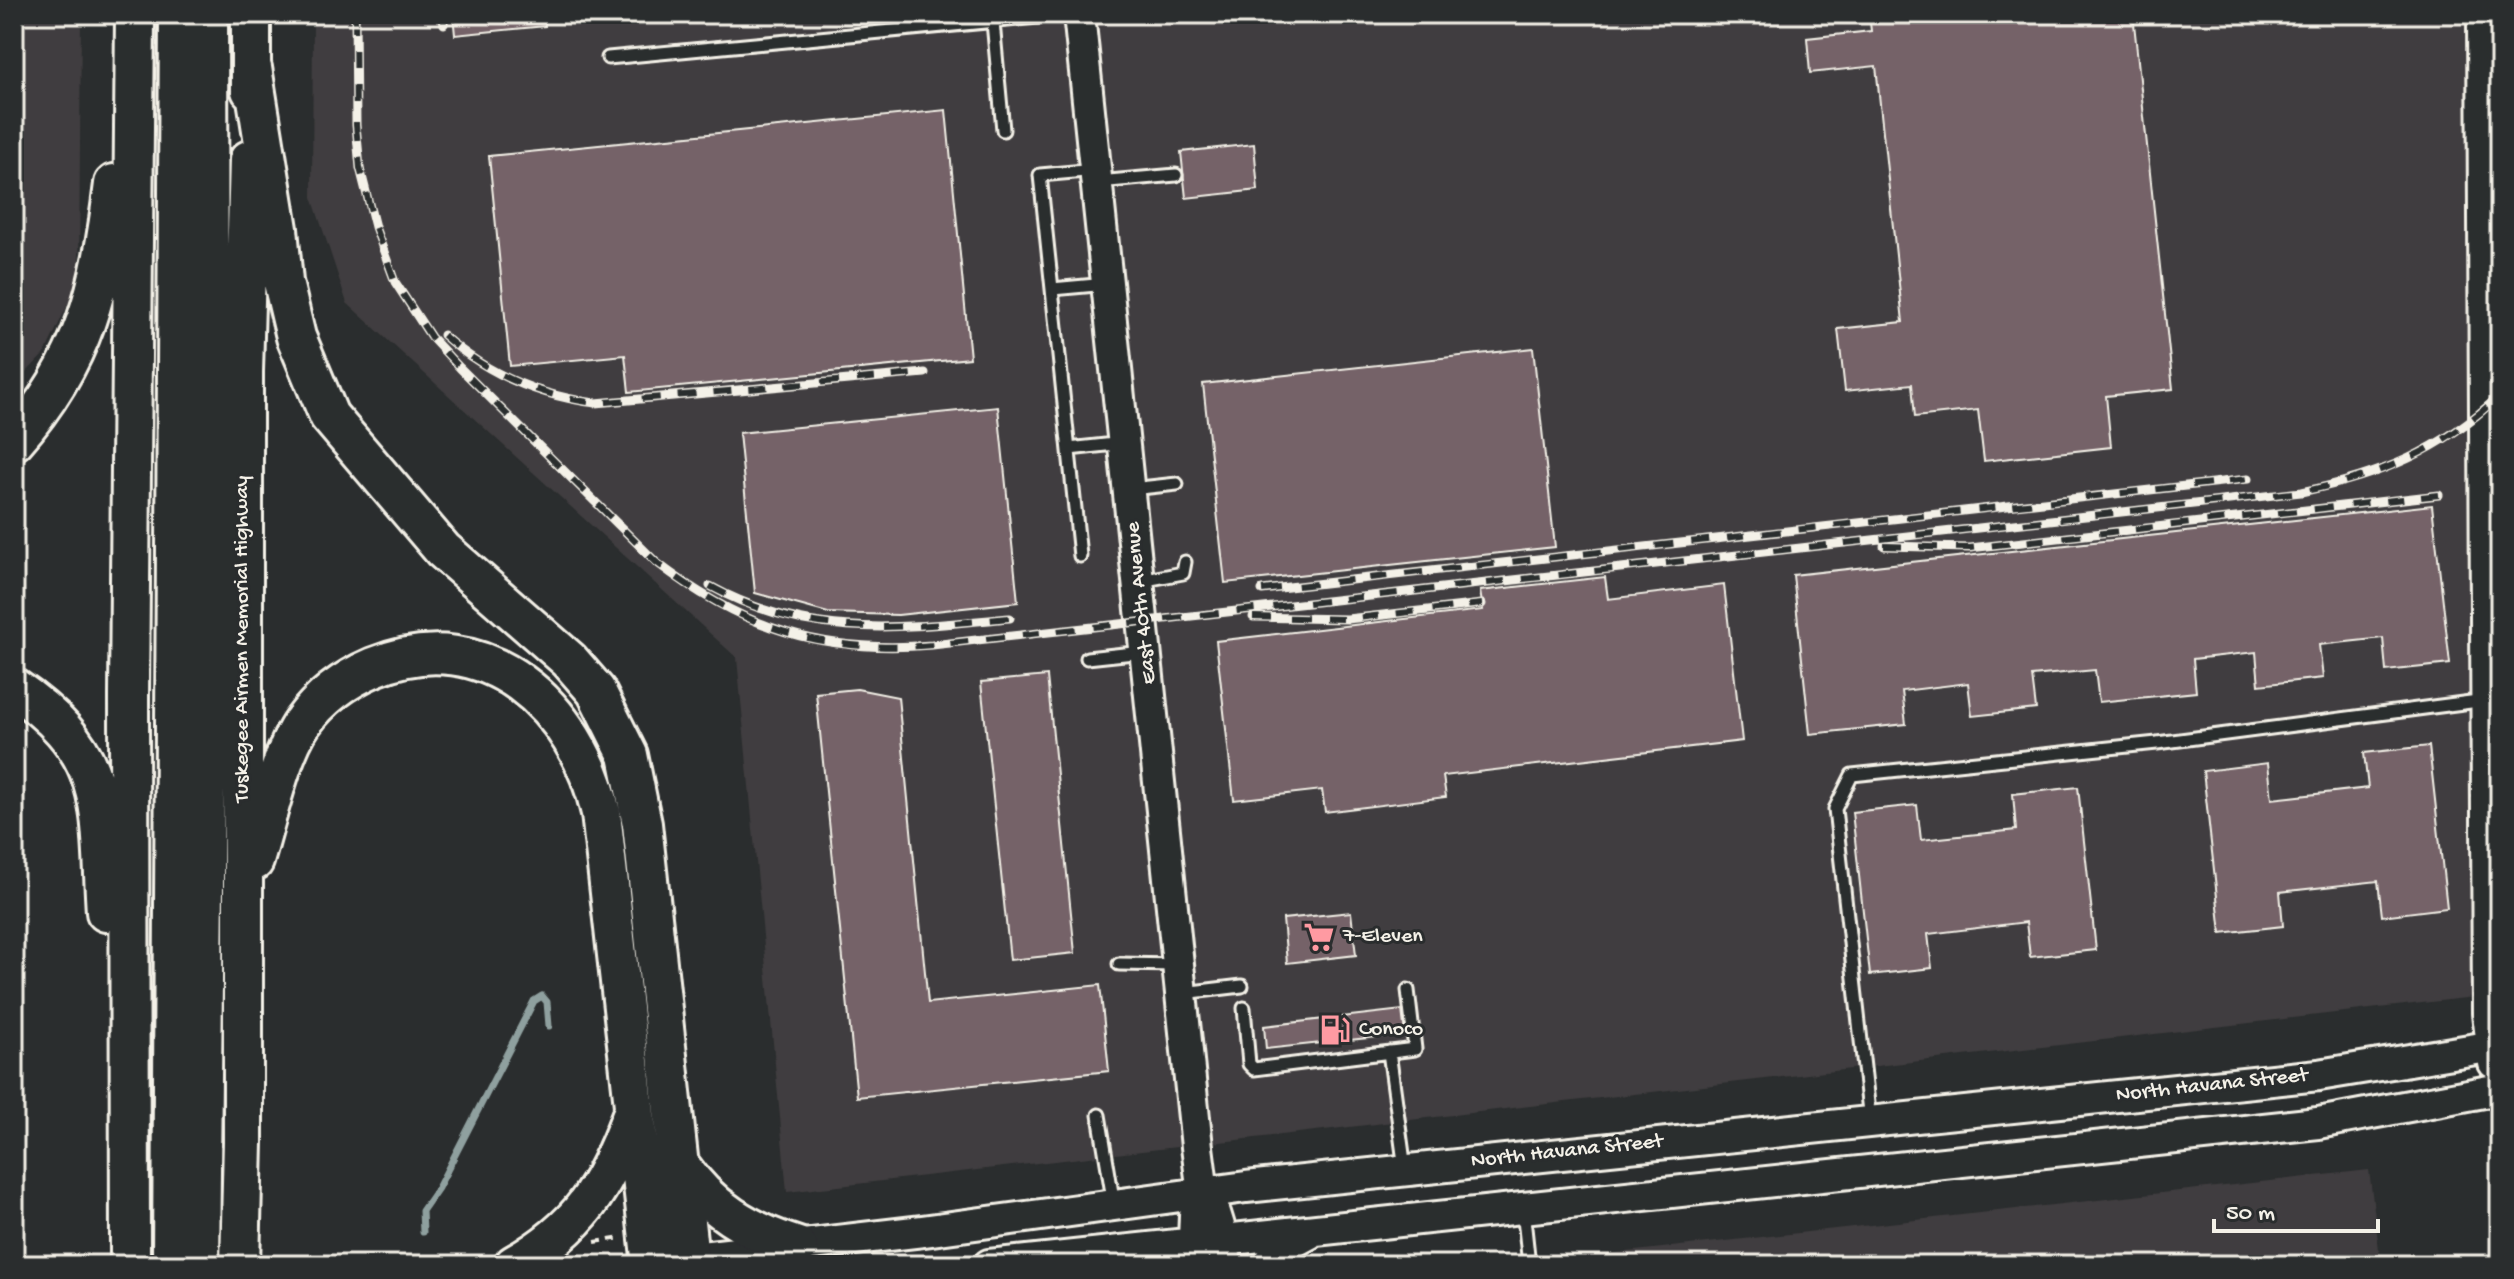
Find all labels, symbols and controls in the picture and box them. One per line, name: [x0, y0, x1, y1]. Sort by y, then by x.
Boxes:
street label: Tuskegee Airmen Memorial Highway: [230, 475, 256, 804]
street label: East 40th Avenue: [1120, 520, 1163, 686]
supermarket icon: 7-Eleven: [1302, 920, 1336, 954]
place label: 7-Eleven: [1342, 924, 1423, 950]
fuel station icon: Conoco: [1318, 1013, 1352, 1047]
place label: Conoco: [1359, 1017, 1423, 1043]
street label: North Havana Street: [2115, 1063, 2311, 1109]
street label: North Havana Street: [1470, 1129, 1666, 1175]
scale bar: [2214, 1183, 2378, 1233]
text: 50 m: [2226, 1200, 2275, 1229]

